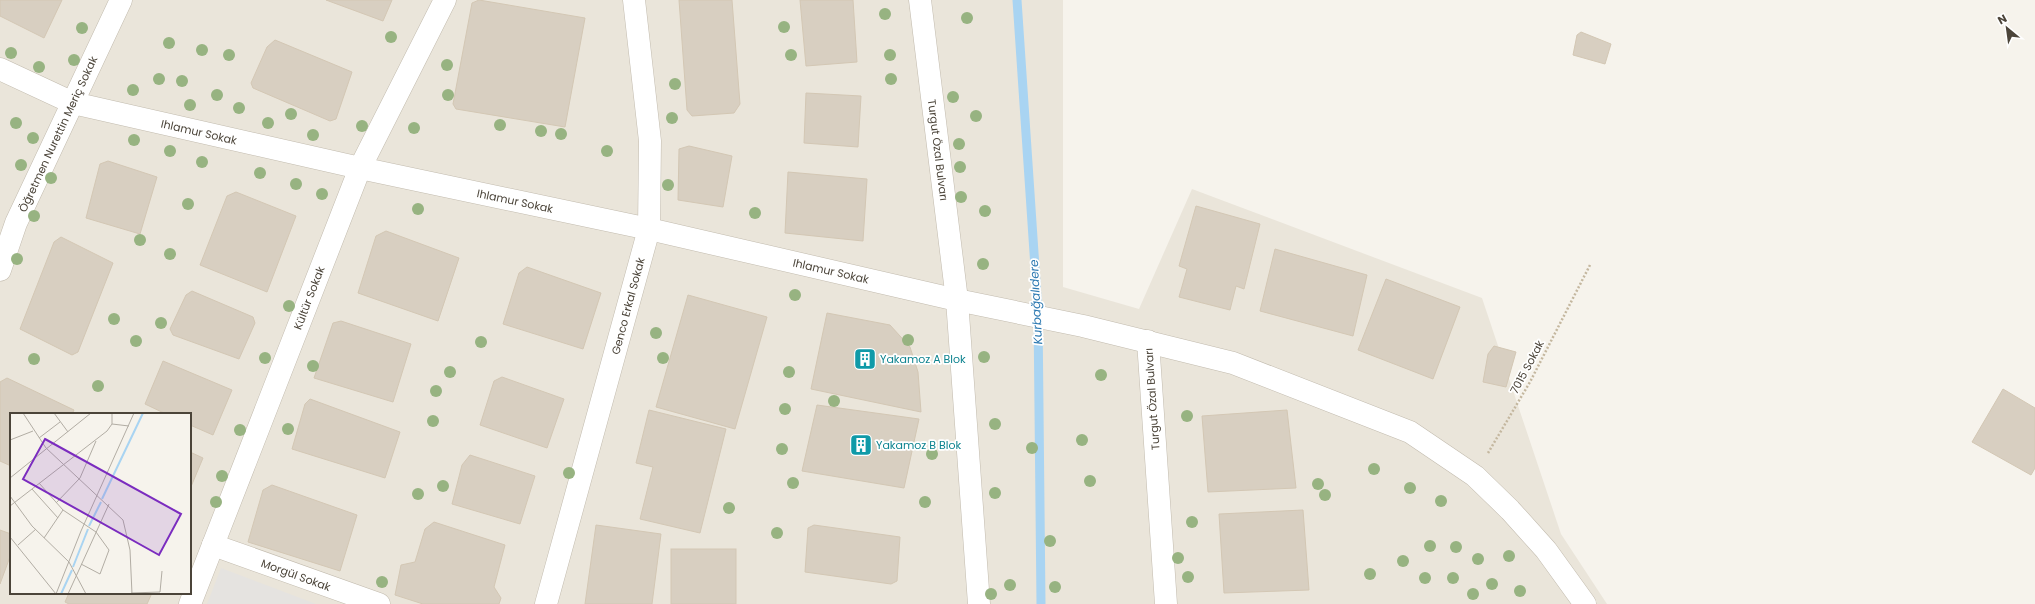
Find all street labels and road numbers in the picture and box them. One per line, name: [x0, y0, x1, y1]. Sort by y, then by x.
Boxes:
street label: Öğretmen Nurettin Meriç Sokak: [15, 53, 101, 215]
street label: Turgut Özal Bulvarı: [924, 98, 952, 202]
street label: Ihlamur Sokak: [159, 115, 239, 149]
street label: Ihlamur Sokak: [475, 185, 555, 217]
street label: Ihlamur Sokak: [791, 254, 871, 288]
street label: Genco Erkal Sokak: [607, 255, 649, 356]
street label: Kültür Sokak: [290, 264, 329, 332]
street label: 7015 Sokak: [1506, 337, 1548, 397]
street label: Turgut Özal Bulvarı: [1140, 347, 1164, 451]
street label: Morgül Sokak: [259, 555, 333, 595]

